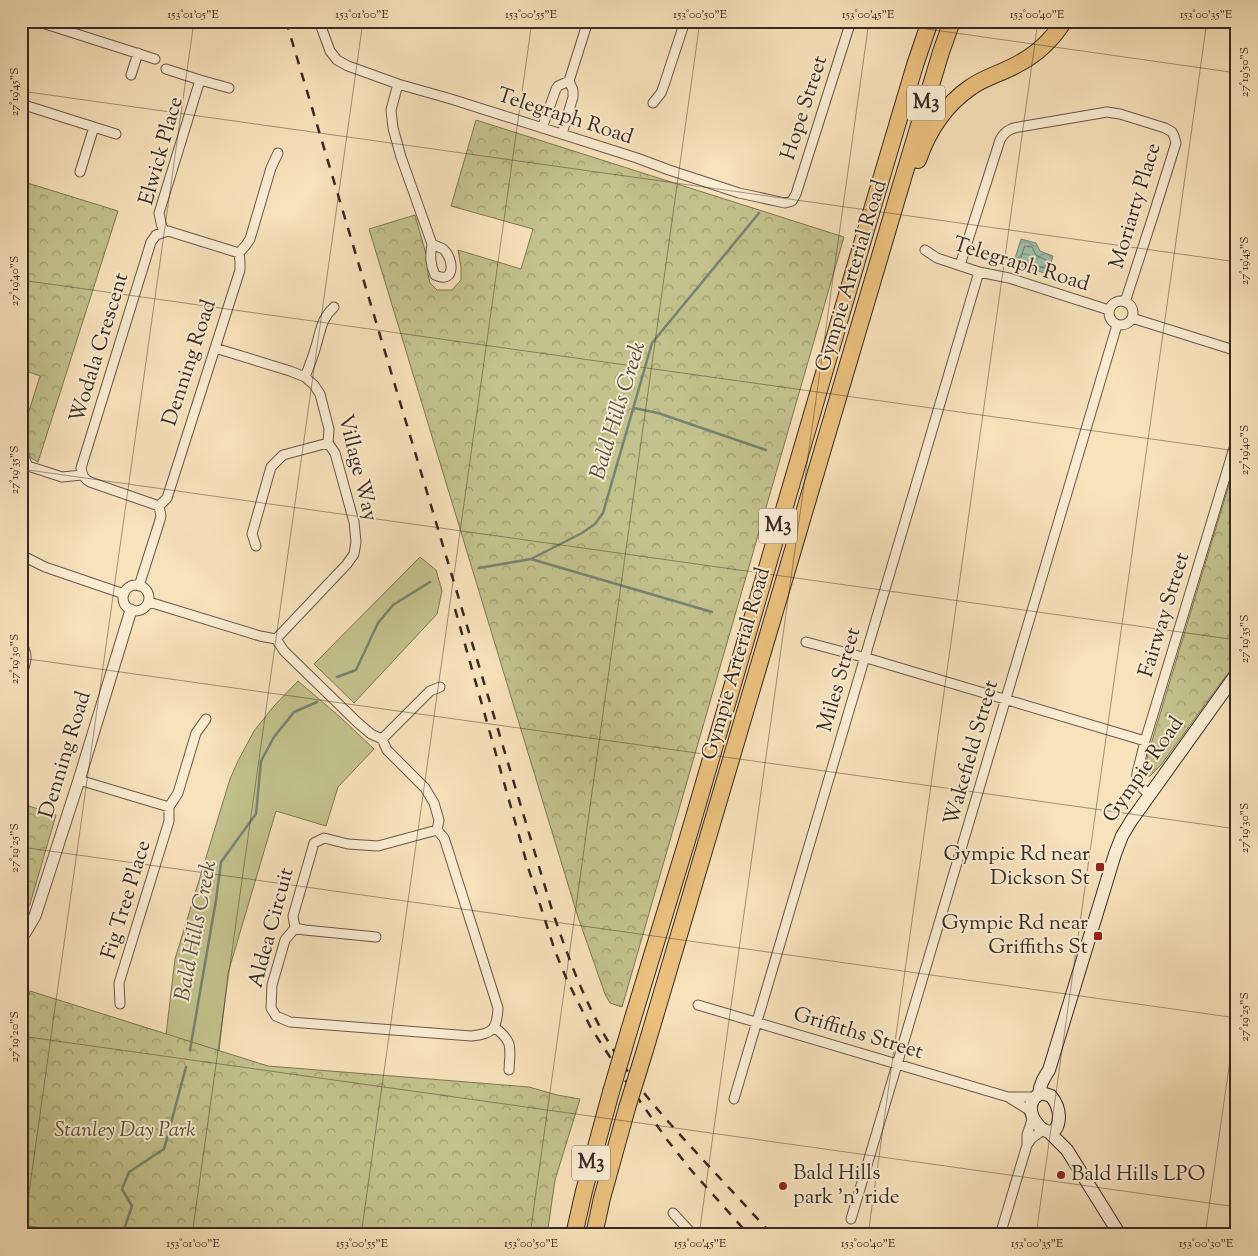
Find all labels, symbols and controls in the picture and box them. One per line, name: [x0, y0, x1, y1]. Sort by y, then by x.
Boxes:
text: 153°01'05"E: [167, 6, 219, 24]
text: 153°01'00"E: [335, 6, 389, 24]
text: 153°00'55"E: [505, 6, 558, 24]
text: 153°00'50"E: [673, 6, 728, 24]
text: 153°00'45"E: [842, 6, 895, 24]
text: 153°00'40"E: [1010, 6, 1065, 24]
text: 153°00'35"E: [1180, 6, 1233, 24]
text: 27°19'50"S: [1236, 47, 1254, 97]
street label: Hope Street: [774, 52, 836, 164]
text: 27°19'45"S: [6, 68, 24, 116]
street label: Telegraph Road: [493, 81, 637, 153]
road number: M3: [907, 86, 945, 120]
street label: Elwick Place: [132, 93, 192, 209]
street label: Moriarty Place: [1103, 139, 1169, 273]
street label: Gympie Arterial Road: [809, 176, 895, 376]
street label: Telegraph Road: [949, 230, 1093, 300]
text: 27°19'45"S: [1236, 237, 1254, 285]
text: 27°19'40"S: [6, 256, 24, 306]
street label: Wodala Crescent: [63, 269, 137, 427]
street label: Denning Road: [155, 296, 225, 430]
water label: Bald Hills Creek: [583, 338, 655, 484]
street label: Village Way: [329, 411, 385, 525]
text: 27°19'40"S: [1236, 425, 1254, 475]
text: 27°19'35"S: [6, 446, 24, 494]
road number: M3: [759, 508, 797, 544]
street label: Fairway Street: [1132, 549, 1198, 681]
street label: Gympie Arterial Road: [695, 564, 779, 764]
text: 27°19'35"S: [1236, 615, 1254, 663]
street label: Miles Street: [811, 624, 869, 736]
text: 27°19'30"S: [6, 634, 24, 684]
street label: Wakefield Street: [937, 677, 1007, 829]
street label: Denning Road: [32, 688, 100, 822]
street label: Gympie Road: [1096, 711, 1192, 829]
text: 27°19'30"S: [1236, 803, 1254, 853]
text: 27°19'25"S: [6, 823, 24, 873]
street label: Fig Tree Place: [95, 837, 159, 963]
place label: Gympie Rd near Dickson St: [943, 840, 1090, 894]
water label: Bald Hills Creek: [168, 858, 226, 1004]
marker: Gympie Rd near Dickson St: [1094, 861, 1106, 873]
street label: Aldea Circuit: [242, 865, 302, 991]
place label: Gympie Rd near Griffiths St: [941, 909, 1088, 963]
marker: Gympie Rd near Griffiths St: [1092, 930, 1104, 942]
text: 27°19'25"S: [1236, 992, 1254, 1042]
street label: Griffiths Street: [789, 1000, 927, 1068]
text: 27°19'20"S: [6, 1011, 24, 1063]
park label: Stanley Day Park: [54, 1116, 196, 1146]
road number: M3: [572, 1146, 610, 1180]
place label: Bald Hills park 'n' ride: [793, 1159, 900, 1213]
place label: Bald Hills LPO: [1071, 1160, 1205, 1190]
marker: Bald Hills LPO: [1055, 1169, 1067, 1181]
marker: Bald Hills park 'n' ride: [777, 1180, 789, 1192]
text: 153°01'00"E: [166, 1235, 220, 1253]
text: 153°00'55"E: [336, 1235, 389, 1253]
text: 153°00'50"E: [504, 1235, 559, 1253]
text: 153°00'45"E: [674, 1235, 727, 1253]
text: 153°00'40"E: [841, 1235, 896, 1253]
text: 153°00'35"E: [1011, 1235, 1064, 1253]
text: 153°00'30"E: [1179, 1235, 1234, 1253]

